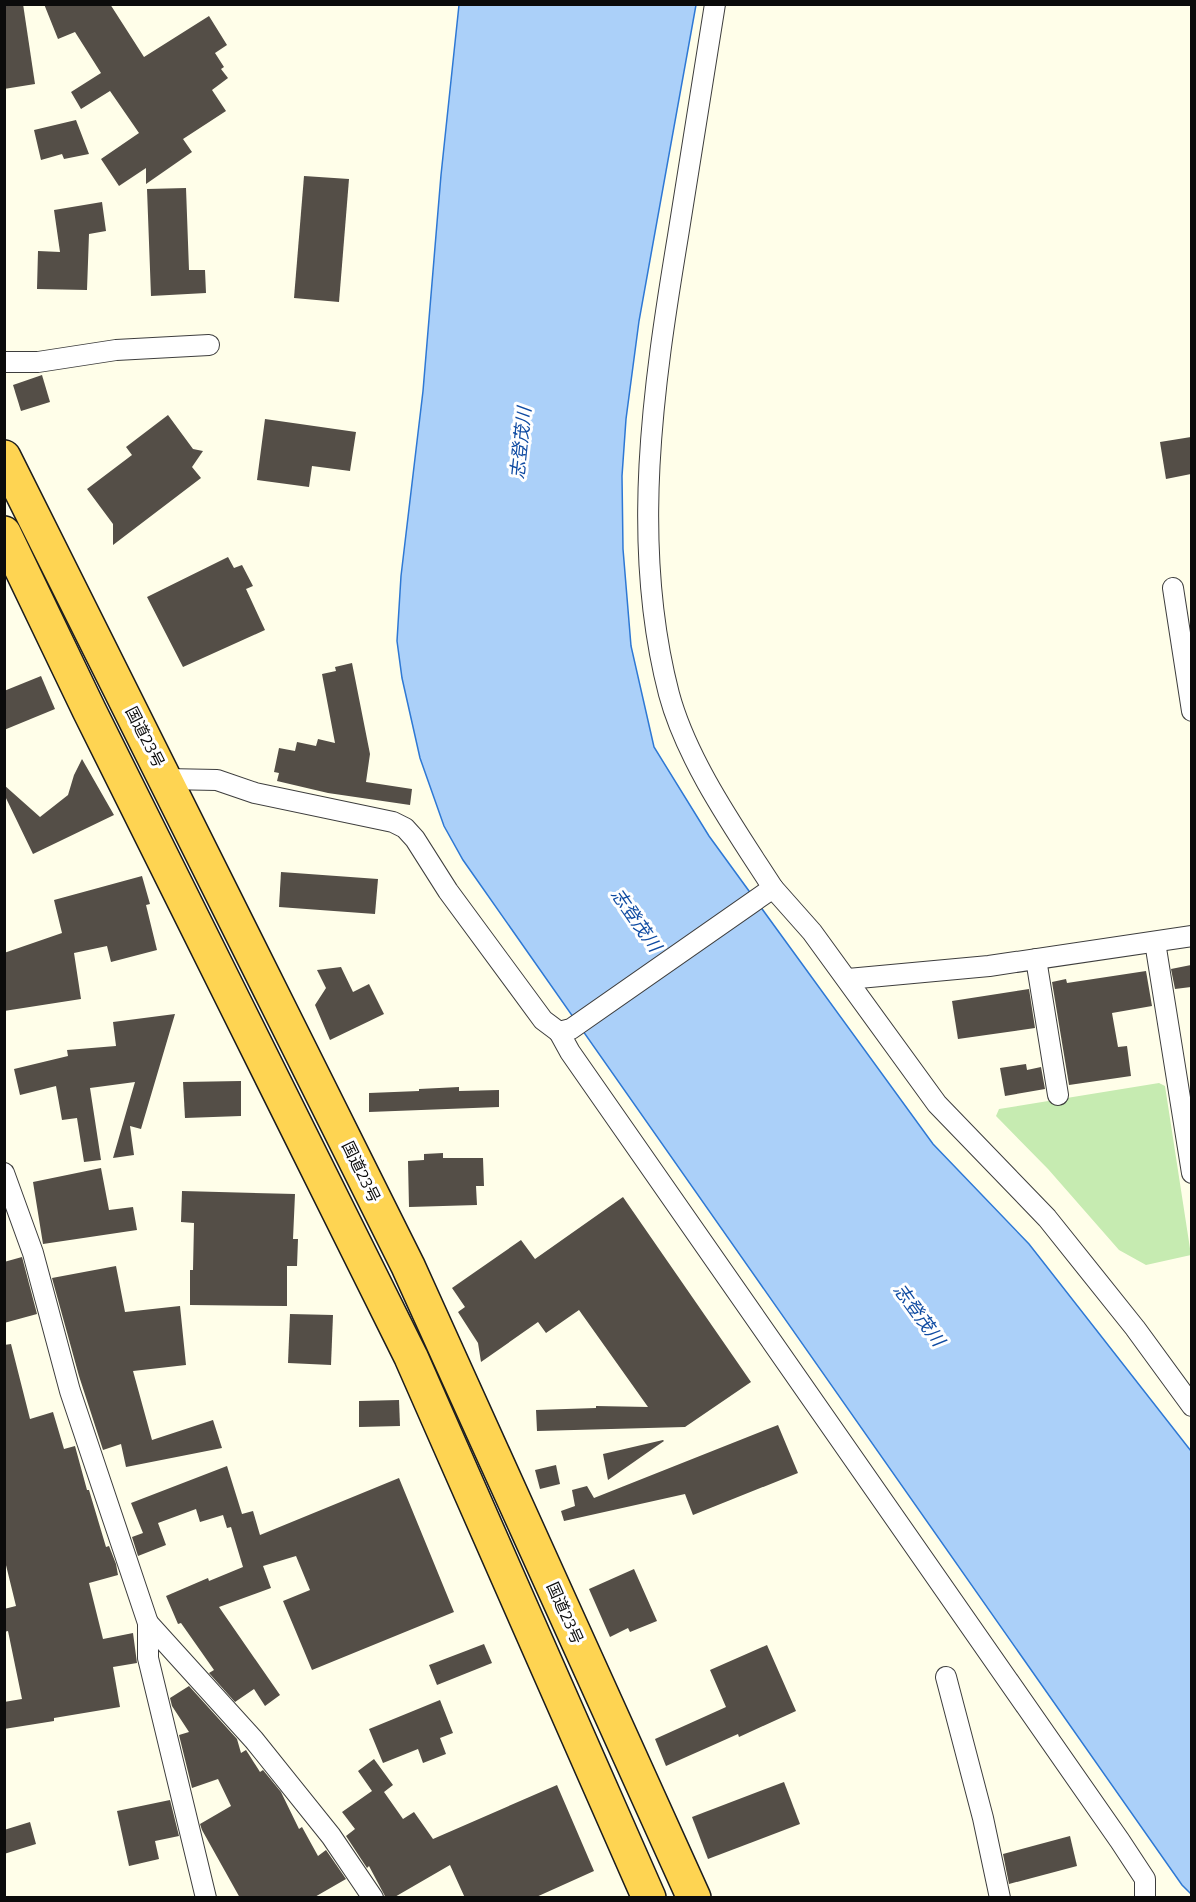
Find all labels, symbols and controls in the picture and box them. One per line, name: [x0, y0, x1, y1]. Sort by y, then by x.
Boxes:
water label: 志登茂川: [506, 404, 536, 480]
street label: 国道23号: [122, 703, 168, 771]
water label: 志登茂川: [606, 884, 667, 957]
street label: 国道23号: [338, 1138, 384, 1206]
water label: 志登茂川: [889, 1279, 950, 1352]
street label: 国道23号: [543, 1579, 587, 1647]

